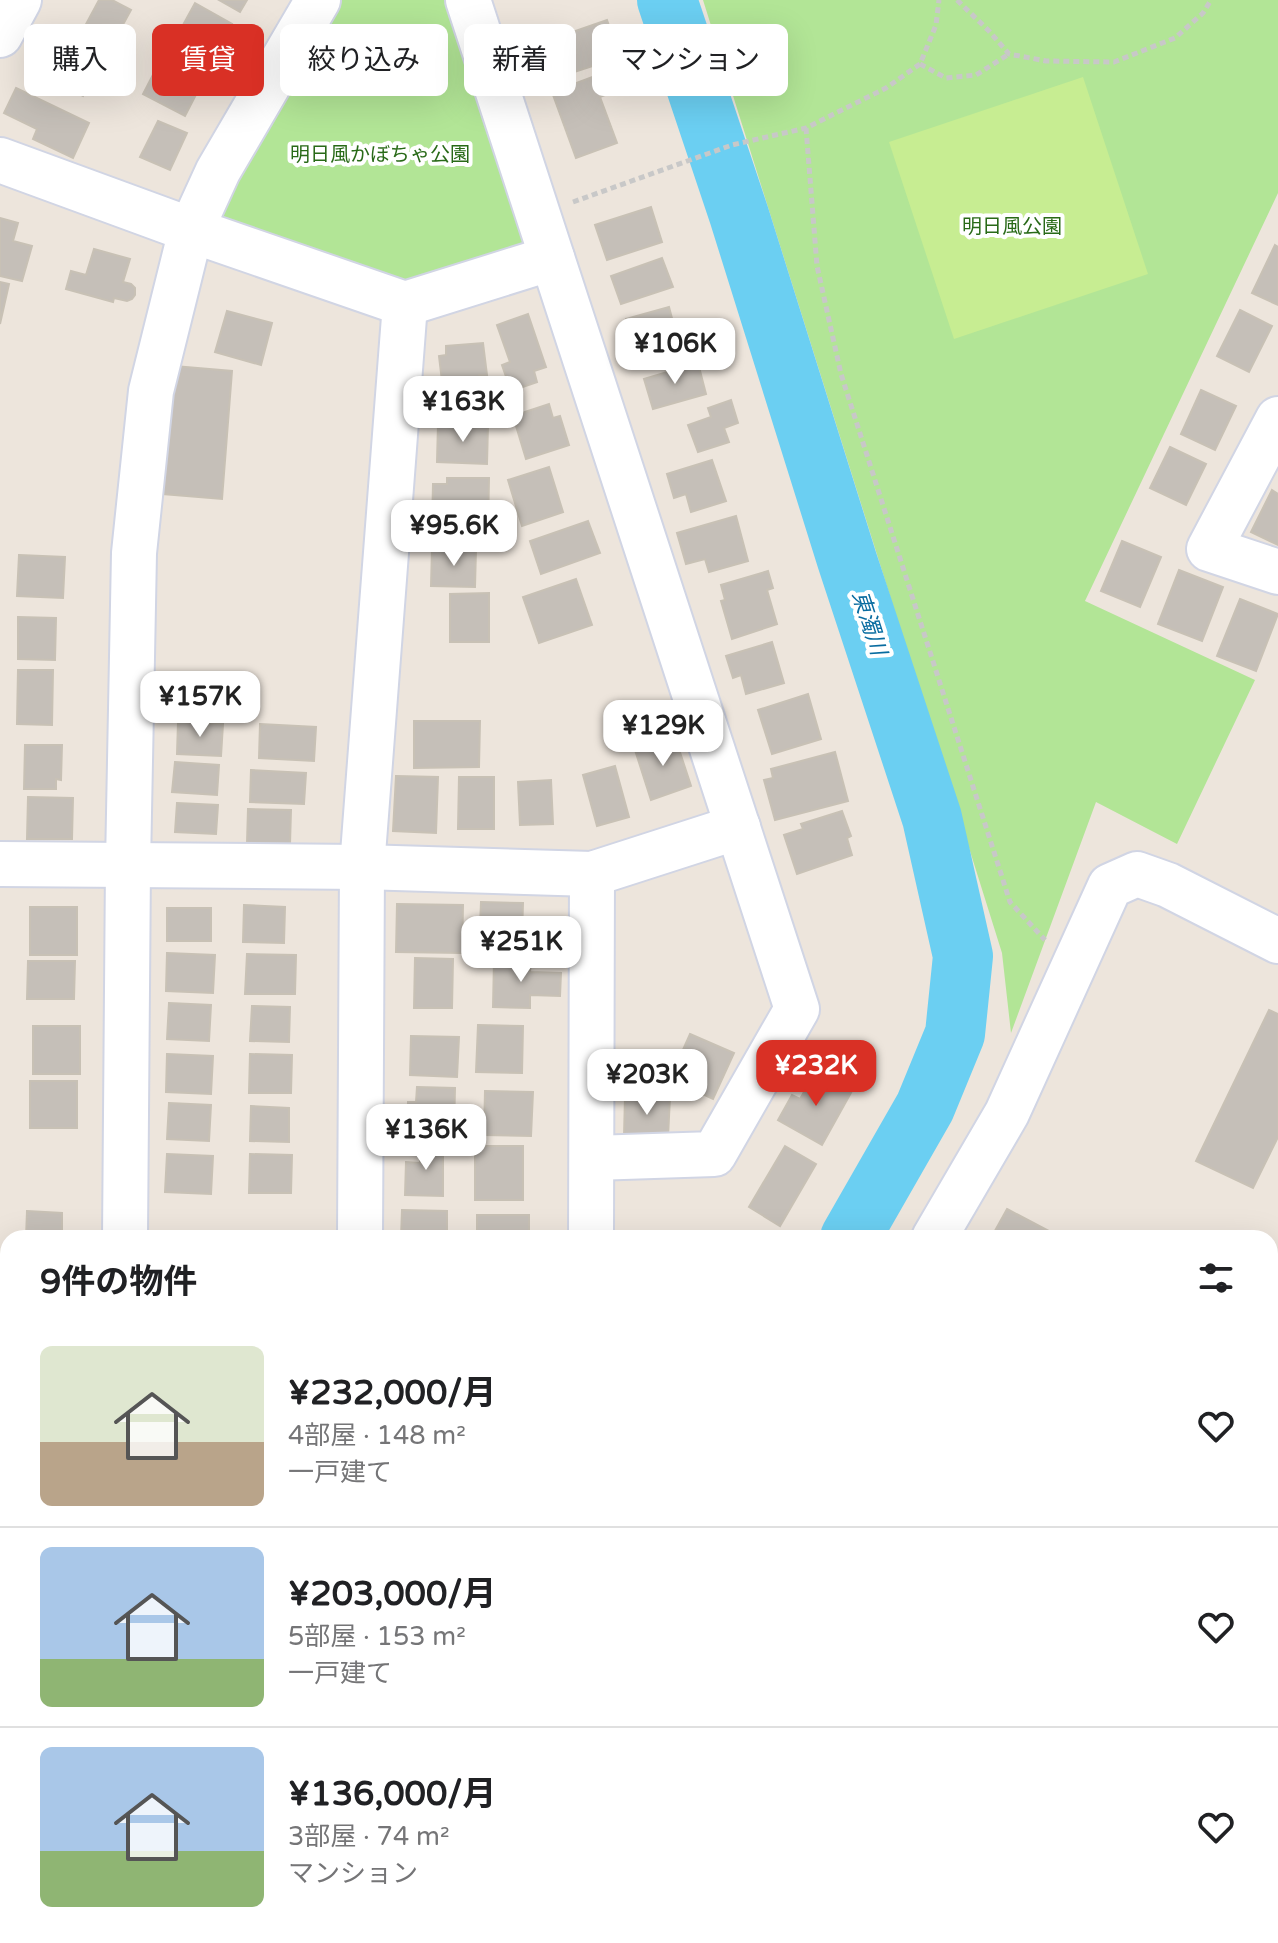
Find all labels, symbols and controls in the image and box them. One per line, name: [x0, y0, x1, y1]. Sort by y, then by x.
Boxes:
chip: 購入: [24, 24, 136, 96]
chip: 賃貸: [152, 24, 264, 96]
chip: 絞り込み: [280, 24, 448, 96]
chip: 新着: [464, 24, 576, 96]
chip: マンション: [592, 24, 788, 96]
park label: 明日風かぼちゃ公園: [290, 143, 470, 167]
park label: 明日風公園: [962, 215, 1062, 239]
pin: ¥106K: [619, 318, 731, 386]
text: ¥106K: [633, 328, 717, 359]
pin: ¥163K: [407, 376, 519, 444]
text: ¥163K: [421, 386, 505, 417]
pin: ¥95.6K: [389, 500, 519, 568]
text: ¥95.6K: [409, 510, 499, 541]
water label: 東濁川: [846, 588, 892, 660]
pin: ¥157K: [144, 671, 256, 739]
text: ¥157K: [158, 681, 242, 712]
pin: ¥129K: [607, 700, 719, 768]
text: ¥129K: [621, 710, 705, 741]
pin: ¥251K: [465, 916, 577, 984]
text: ¥251K: [479, 926, 563, 957]
pin: ¥232K: [760, 1040, 872, 1108]
pin: ¥203K: [591, 1049, 703, 1117]
text: ¥232K: [774, 1050, 858, 1081]
text: ¥203K: [605, 1059, 689, 1090]
pin: ¥136K: [370, 1104, 482, 1172]
text: ¥136K: [384, 1114, 468, 1145]
icon: filters: [1194, 1256, 1238, 1300]
text: 9件の物件: [40, 1262, 197, 1303]
text: ¥232,000/月: [288, 1373, 496, 1414]
icon: home: [104, 1378, 200, 1474]
icon: heart: [1194, 1404, 1238, 1448]
text: 4部屋 · 148 m²: [288, 1420, 466, 1451]
text: 一戸建て: [288, 1457, 392, 1488]
text: ¥203,000/月: [288, 1574, 496, 1615]
icon: home: [104, 1579, 200, 1675]
icon: heart: [1194, 1605, 1238, 1649]
text: 5部屋 · 153 m²: [288, 1621, 466, 1652]
text: 一戸建て: [288, 1658, 392, 1689]
text: ¥136,000/月: [288, 1774, 496, 1815]
icon: home: [104, 1779, 200, 1875]
icon: heart: [1194, 1805, 1238, 1849]
text: 3部屋 · 74 m²: [288, 1821, 450, 1852]
text: マンション: [288, 1858, 418, 1889]

